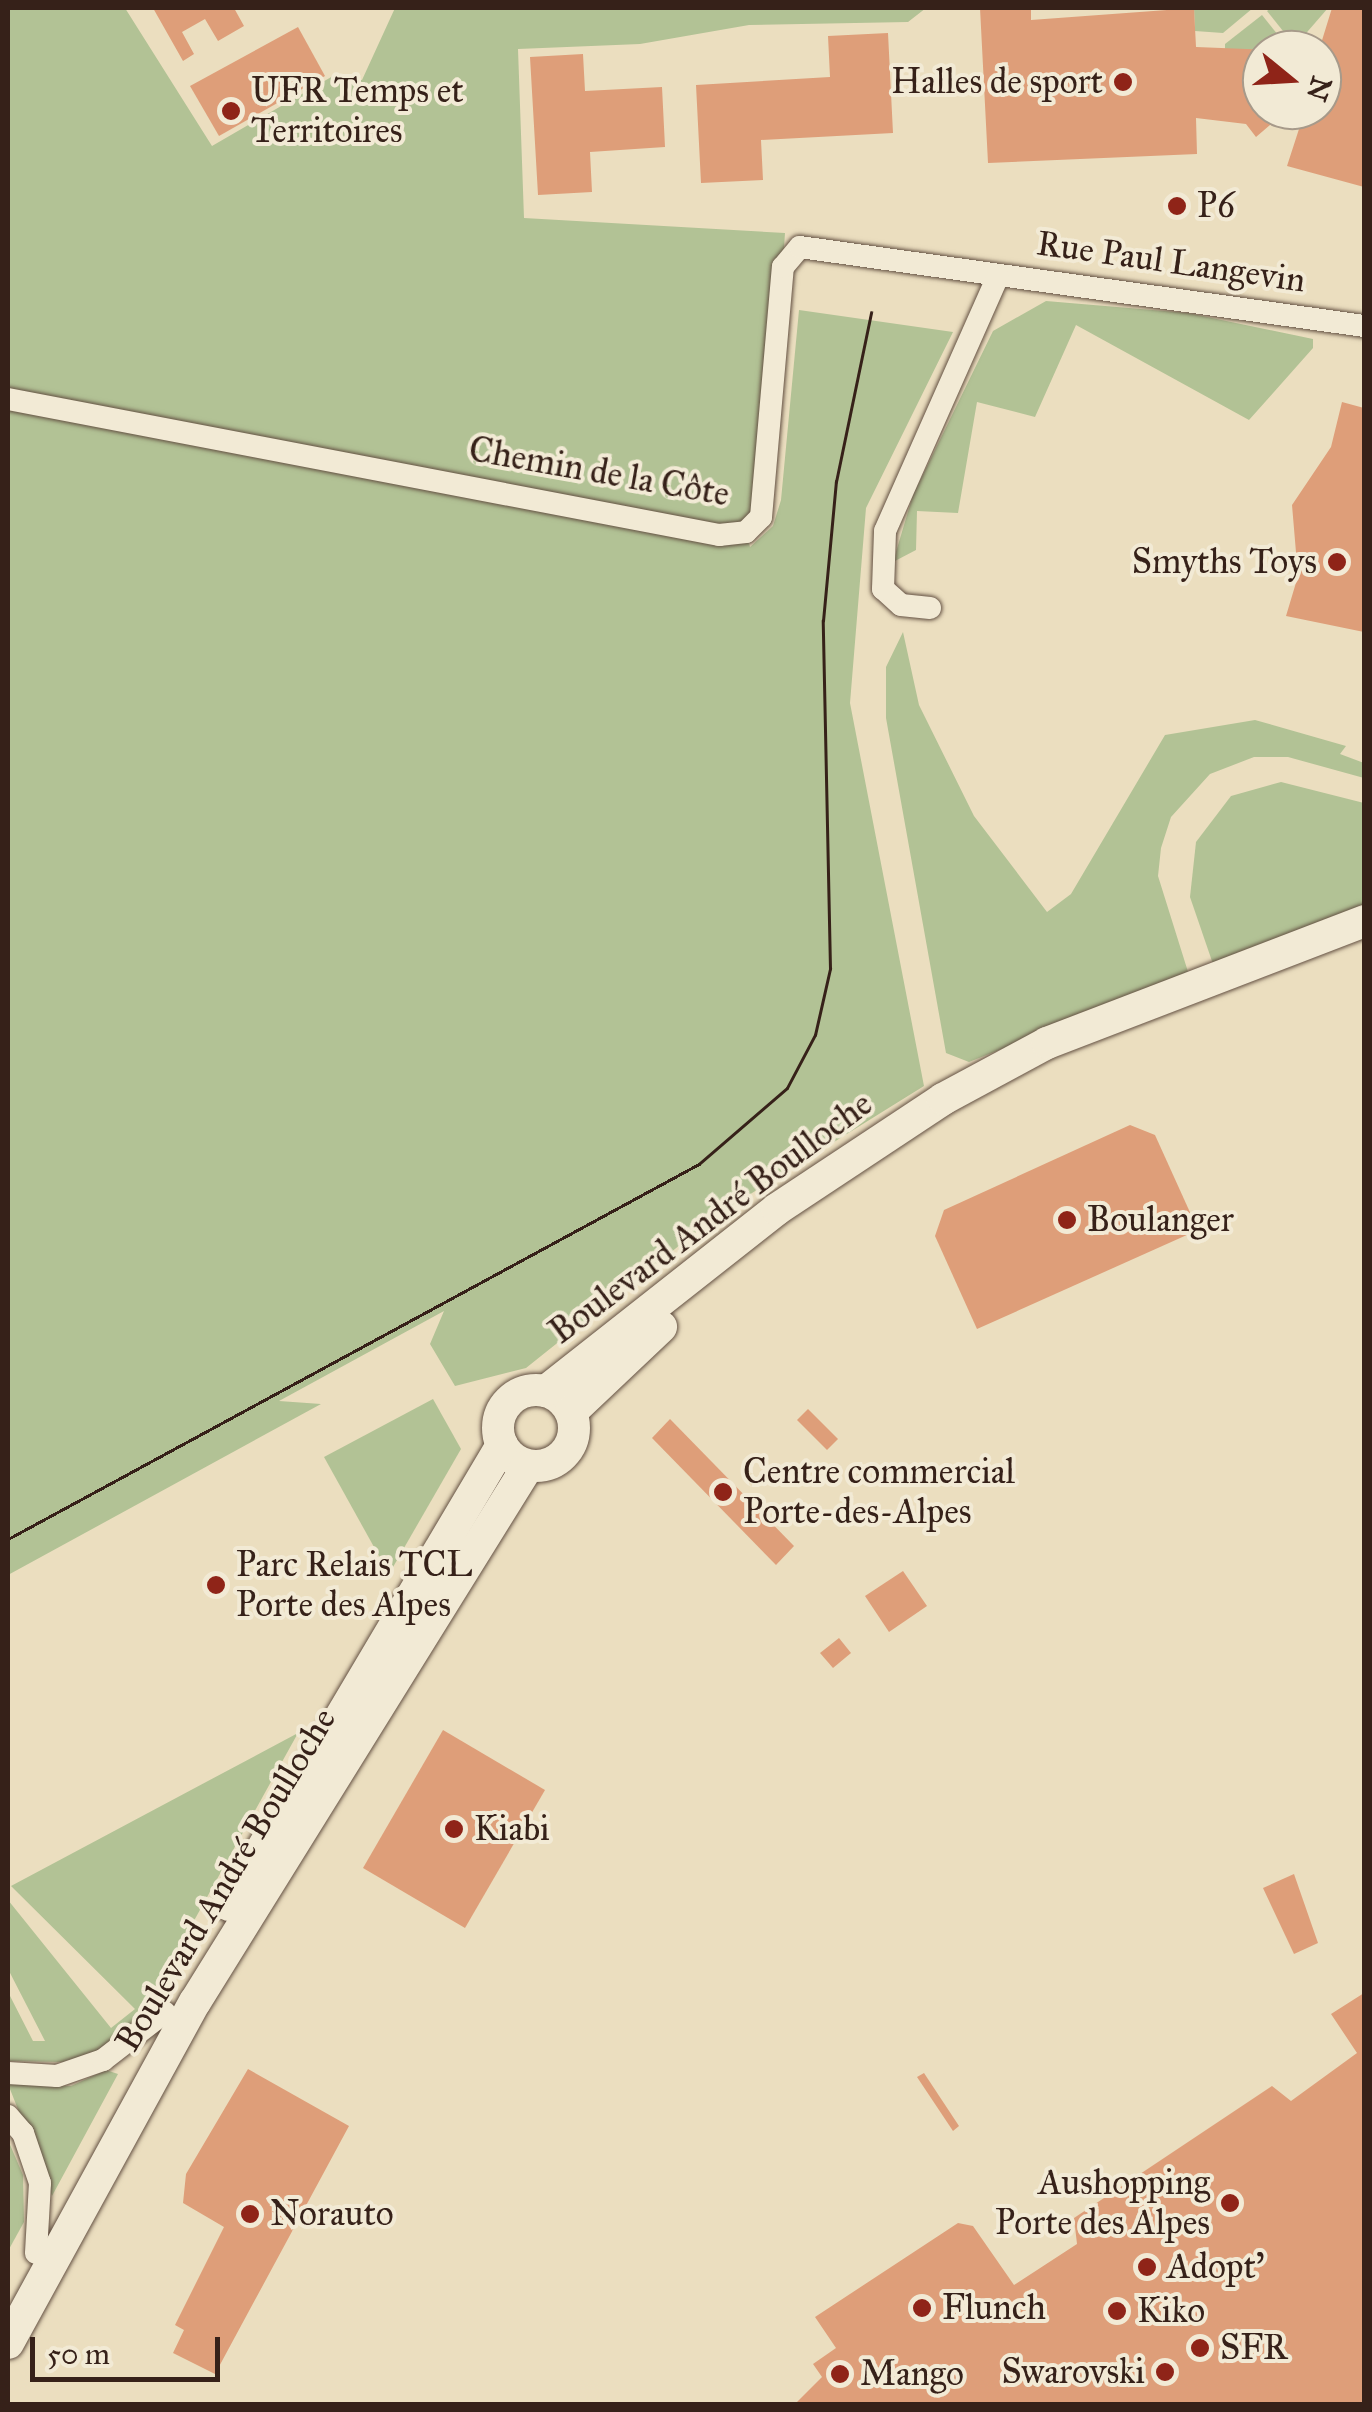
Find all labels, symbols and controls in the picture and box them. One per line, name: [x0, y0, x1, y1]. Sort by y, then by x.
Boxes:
north arrow: [1242, 30, 1342, 130]
place label: Halles de sport: [891, 61, 1103, 103]
place label: UFR Temps et Territoires: [251, 70, 464, 152]
marker: Halles de sport: [1112, 71, 1134, 93]
text: N: [1299, 72, 1339, 106]
marker: UFR Temps et Territoires: [220, 100, 242, 122]
place label: P6: [1197, 185, 1235, 227]
marker: P6: [1166, 195, 1188, 217]
street label: Rue Paul Langevin: [1034, 222, 1308, 302]
street label: Chemin de la Côte: [466, 428, 732, 516]
place label: Smyths Toys: [1132, 541, 1317, 583]
marker: Smyths Toys: [1326, 551, 1348, 573]
street label: Boulevard André Boulloche: [541, 1083, 881, 1353]
place label: Boulanger: [1087, 1199, 1234, 1241]
marker: Boulanger: [1056, 1209, 1078, 1231]
place label: Centre commercial Porte-des-Alpes: [743, 1451, 1015, 1533]
marker: Centre commercial Porte-des-Alpes: [712, 1481, 734, 1503]
place label: Parc Relais TCL Porte des Alpes: [236, 1544, 472, 1626]
marker: Parc Relais TCL Porte des Alpes: [205, 1574, 227, 1596]
street label: Boulevard André Boulloche: [107, 1701, 345, 2059]
place label: Kiabi: [474, 1808, 550, 1850]
marker: Kiabi: [443, 1818, 465, 1840]
place label: Aushopping Porte des Alpes: [995, 2162, 1210, 2244]
marker: Aushopping Porte des Alpes: [1219, 2192, 1241, 2214]
place label: Norauto: [270, 2193, 394, 2235]
marker: Norauto: [239, 2203, 261, 2225]
place label: Adopt': [1167, 2246, 1265, 2288]
marker: Adopt': [1136, 2256, 1158, 2278]
place label: Flunch: [942, 2287, 1046, 2329]
place label: Kiko: [1137, 2290, 1205, 2332]
marker: Flunch: [911, 2297, 933, 2319]
marker: Kiko: [1106, 2300, 1128, 2322]
scale bar: [35, 2317, 225, 2379]
place label: SFR: [1220, 2327, 1288, 2369]
text: 50 m: [47, 2336, 110, 2372]
marker: SFR: [1189, 2337, 1211, 2359]
place label: Swarovski: [1001, 2351, 1145, 2393]
place label: Mango: [860, 2353, 964, 2395]
marker: Swarovski: [1154, 2361, 1176, 2383]
marker: Mango: [829, 2363, 851, 2385]

